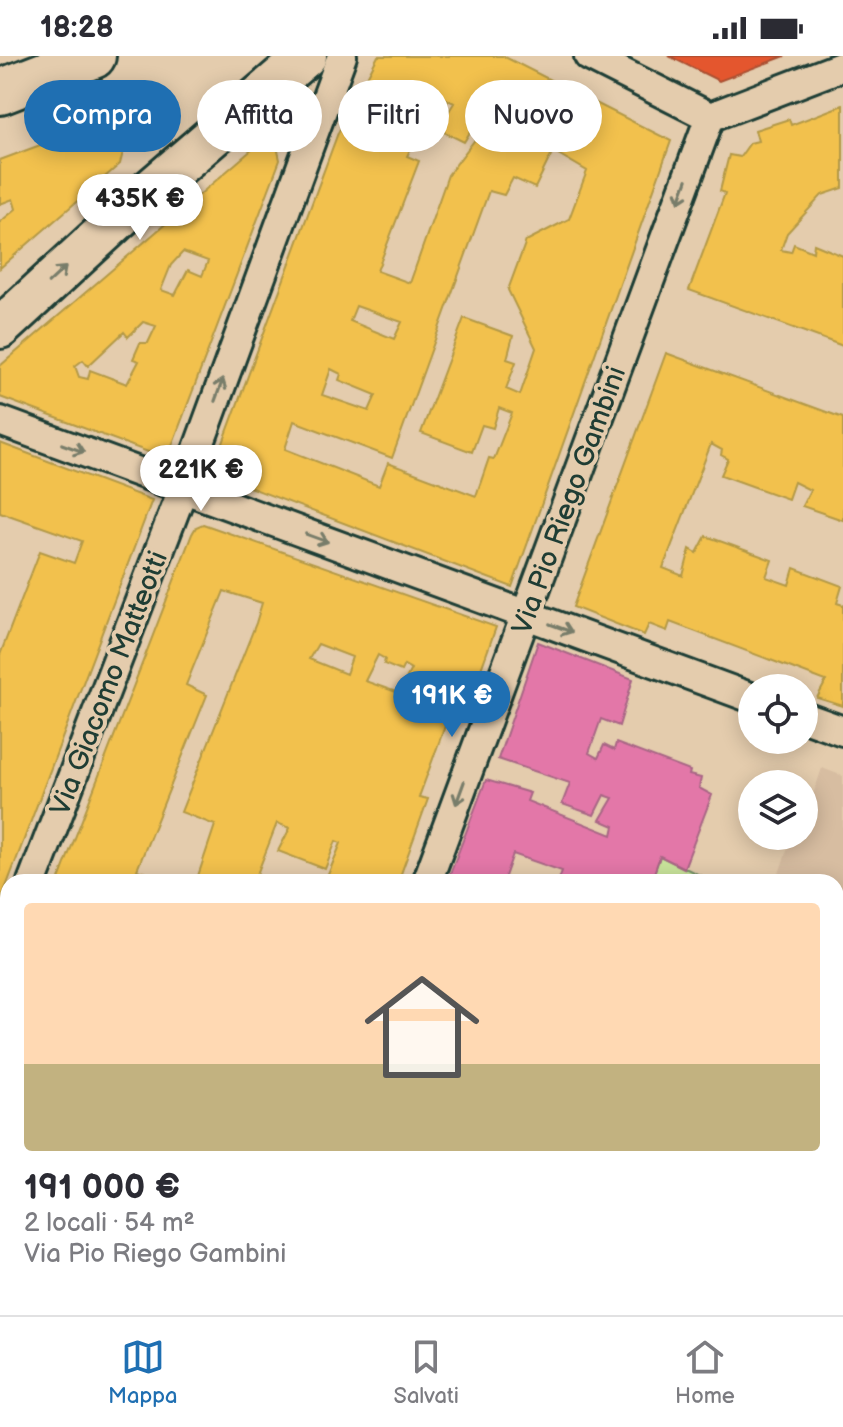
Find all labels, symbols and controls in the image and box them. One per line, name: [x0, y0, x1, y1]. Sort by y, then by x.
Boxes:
text: 18:28: [40, 10, 114, 46]
chip: Compra: [24, 80, 181, 152]
chip: Affitta: [197, 80, 322, 152]
chip: Filtri: [338, 80, 449, 152]
chip: Nuovo: [465, 80, 602, 152]
pin: 435K €: [75, 174, 205, 242]
one-way arrow: [674, 178, 689, 203]
text: 435K €: [95, 184, 185, 215]
one-way arrow: [47, 267, 67, 285]
street label: Via Pio Riego Gambini: [506, 362, 633, 639]
one-way arrow: [213, 378, 227, 403]
one-way arrow: [60, 442, 85, 457]
pin: 221K €: [136, 445, 266, 513]
text: 221K €: [158, 455, 244, 486]
one-way arrow: [304, 532, 329, 546]
street label: Via Giacomo Matteotti: [44, 547, 175, 820]
one-way arrow: [548, 622, 573, 636]
pin: 191K €: [387, 671, 517, 739]
map controls: [738, 674, 818, 850]
button: locate: [738, 674, 818, 754]
text: 191K €: [411, 681, 493, 712]
button: layers: [738, 770, 818, 850]
one-way arrow: [452, 780, 466, 805]
icon: home: [350, 955, 494, 1099]
text: 191 000 €: [24, 1167, 180, 1208]
text: 2 locali · 54 m²: [24, 1208, 195, 1239]
text: Via Pio Riego Gambini: [24, 1239, 286, 1270]
tab: Mappa: [108, 1335, 177, 1410]
tab: Salvati: [394, 1335, 459, 1410]
tab: Home: [675, 1335, 735, 1410]

